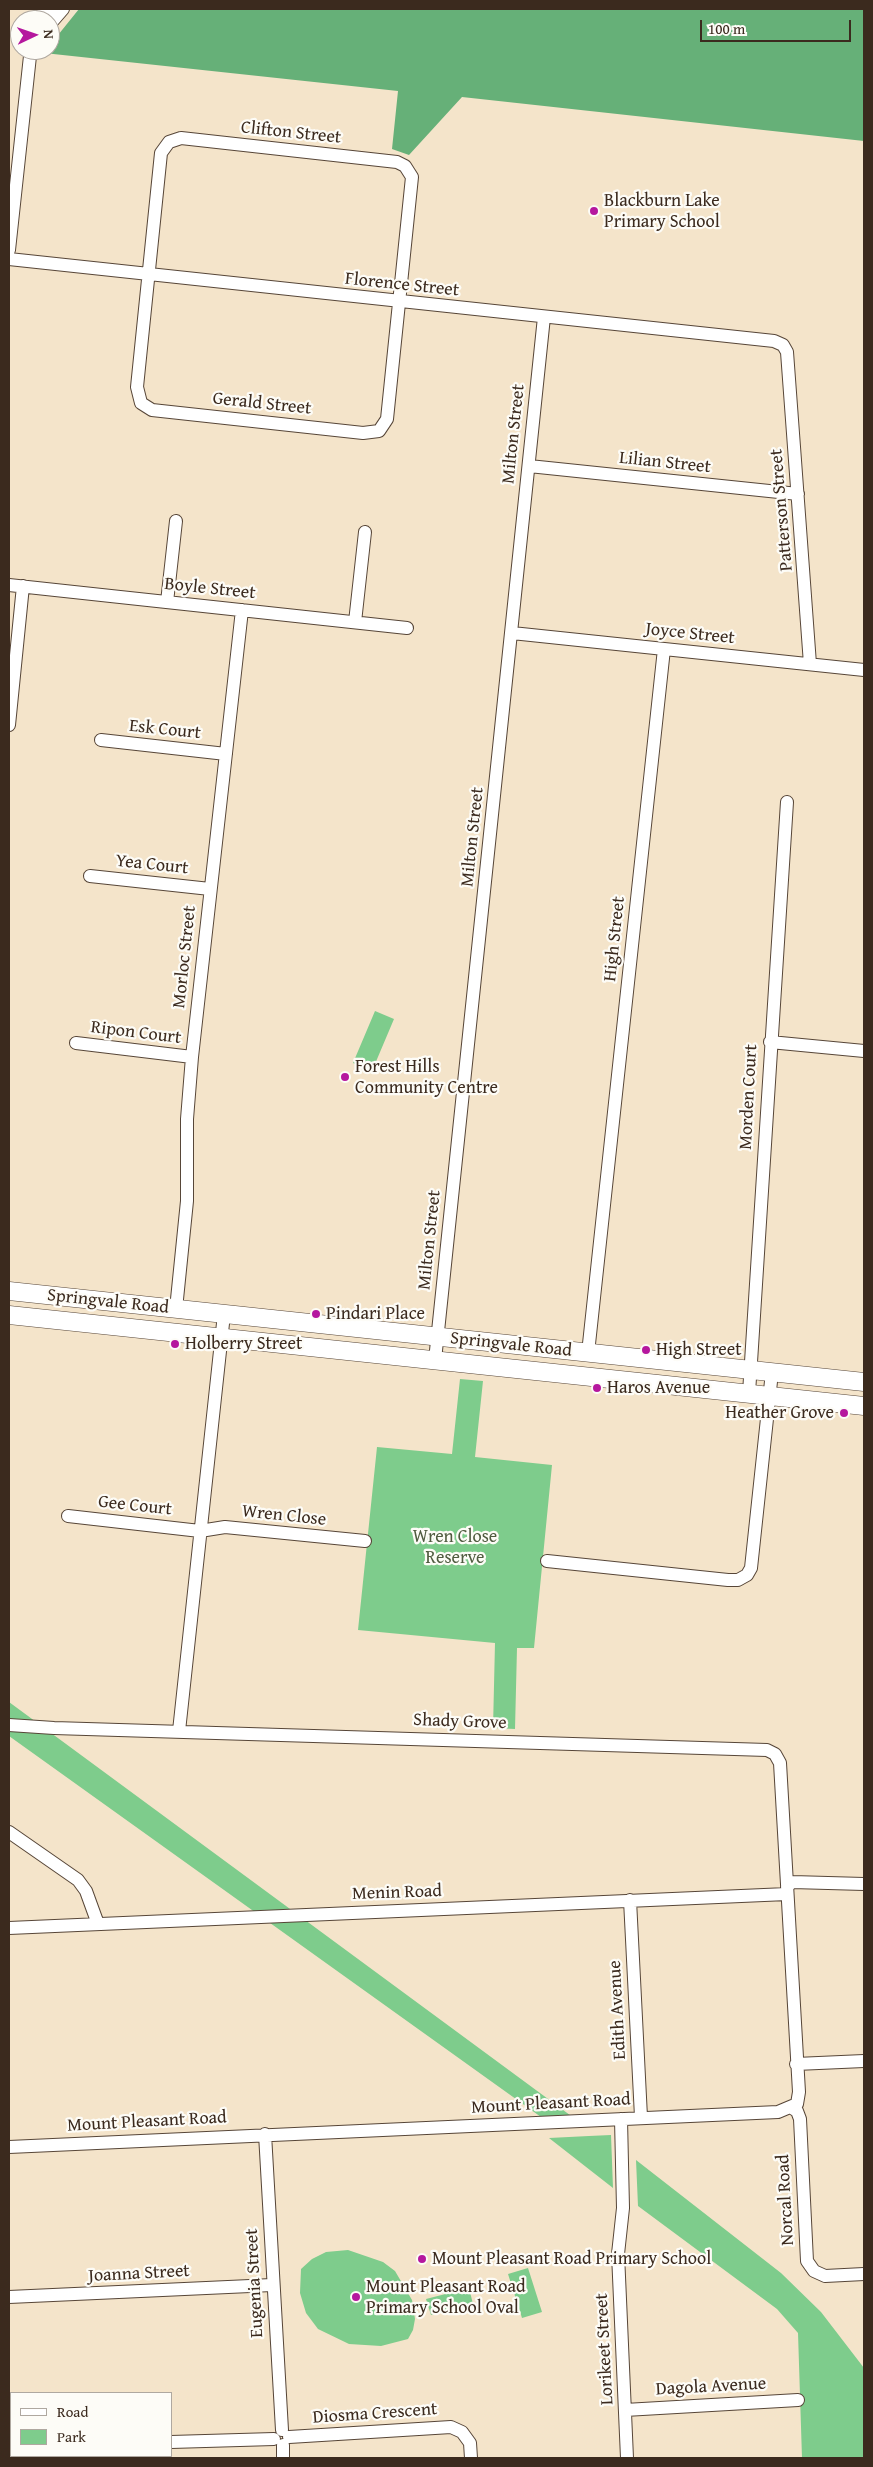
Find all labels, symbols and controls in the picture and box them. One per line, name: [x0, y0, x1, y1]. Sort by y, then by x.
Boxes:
north arrow: [10, 10, 60, 60]
scale bar: [703, 10, 854, 42]
text: 100 m: [708, 18, 745, 39]
text: N: [39, 29, 59, 39]
street label: Clifton Street: [240, 117, 342, 149]
place label: Blackburn Lake Primary School: [604, 190, 720, 232]
marker: Blackburn Lake Primary School: [588, 205, 600, 217]
street label: Florence Street: [344, 268, 460, 302]
street label: Milton Street: [498, 383, 530, 485]
street label: Gerald Street: [212, 388, 312, 420]
street label: Lilian Street: [618, 447, 712, 479]
street label: Patterson Street: [766, 448, 798, 572]
street label: Boyle Street: [163, 573, 257, 605]
street label: Joyce Street: [644, 619, 736, 649]
street label: Esk Court: [128, 716, 202, 744]
street label: Milton Street: [457, 786, 489, 888]
street label: Yea Court: [115, 850, 189, 880]
street label: High Street: [600, 895, 630, 983]
street label: Morloc Street: [169, 905, 201, 1009]
street label: Ripon Court: [90, 1017, 182, 1049]
street label: Morden Court: [735, 1044, 763, 1150]
place label: Forest Hills Community Centre: [355, 1056, 498, 1098]
marker: Forest Hills Community Centre: [339, 1071, 351, 1083]
street label: Milton Street: [414, 1189, 446, 1291]
street label: Springvale Road: [46, 1285, 170, 1319]
place label: Pindari Place: [326, 1303, 425, 1325]
marker: Pindari Place: [310, 1308, 322, 1320]
street label: Springvale Road: [449, 1328, 573, 1362]
place label: Holberry Street: [185, 1333, 302, 1355]
marker: Holberry Street: [169, 1338, 181, 1350]
place label: High Street: [656, 1339, 742, 1361]
marker: High Street: [640, 1344, 652, 1356]
place label: Haros Avenue: [607, 1377, 710, 1399]
marker: Haros Avenue: [591, 1382, 603, 1394]
place label: Heather Grove: [725, 1402, 834, 1424]
marker: Heather Grove: [838, 1407, 850, 1419]
street label: Gee Court: [97, 1491, 173, 1521]
street label: Wren Close: [241, 1501, 327, 1531]
park label: Wren Close Reserve: [413, 1526, 497, 1568]
street label: Shady Grove: [413, 1710, 507, 1734]
street label: Menin Road: [352, 1881, 442, 1905]
street label: Edith Avenue: [605, 1960, 631, 2060]
street label: Mount Pleasant Road: [471, 2089, 631, 2119]
street label: Mount Pleasant Road: [67, 2107, 227, 2137]
street label: Norcal Road: [773, 2154, 799, 2246]
street label: Eugenia Street: [241, 2228, 269, 2338]
place label: Mount Pleasant Road Primary School: [432, 2248, 711, 2270]
marker: Mount Pleasant Road Primary School: [416, 2253, 428, 2265]
street label: Joanna Street: [88, 2261, 190, 2287]
place label: Mount Pleasant Road Primary School Oval: [366, 2276, 526, 2318]
marker: Mount Pleasant Road Primary School Oval: [350, 2291, 362, 2303]
street label: Lorikeet Street: [591, 2293, 619, 2405]
street label: Dagola Avenue: [655, 2373, 767, 2401]
legend: [10, 2392, 172, 2457]
street label: Diosma Crescent: [312, 2399, 438, 2429]
text: Road: [57, 2401, 88, 2422]
text: Park: [57, 2426, 86, 2447]

